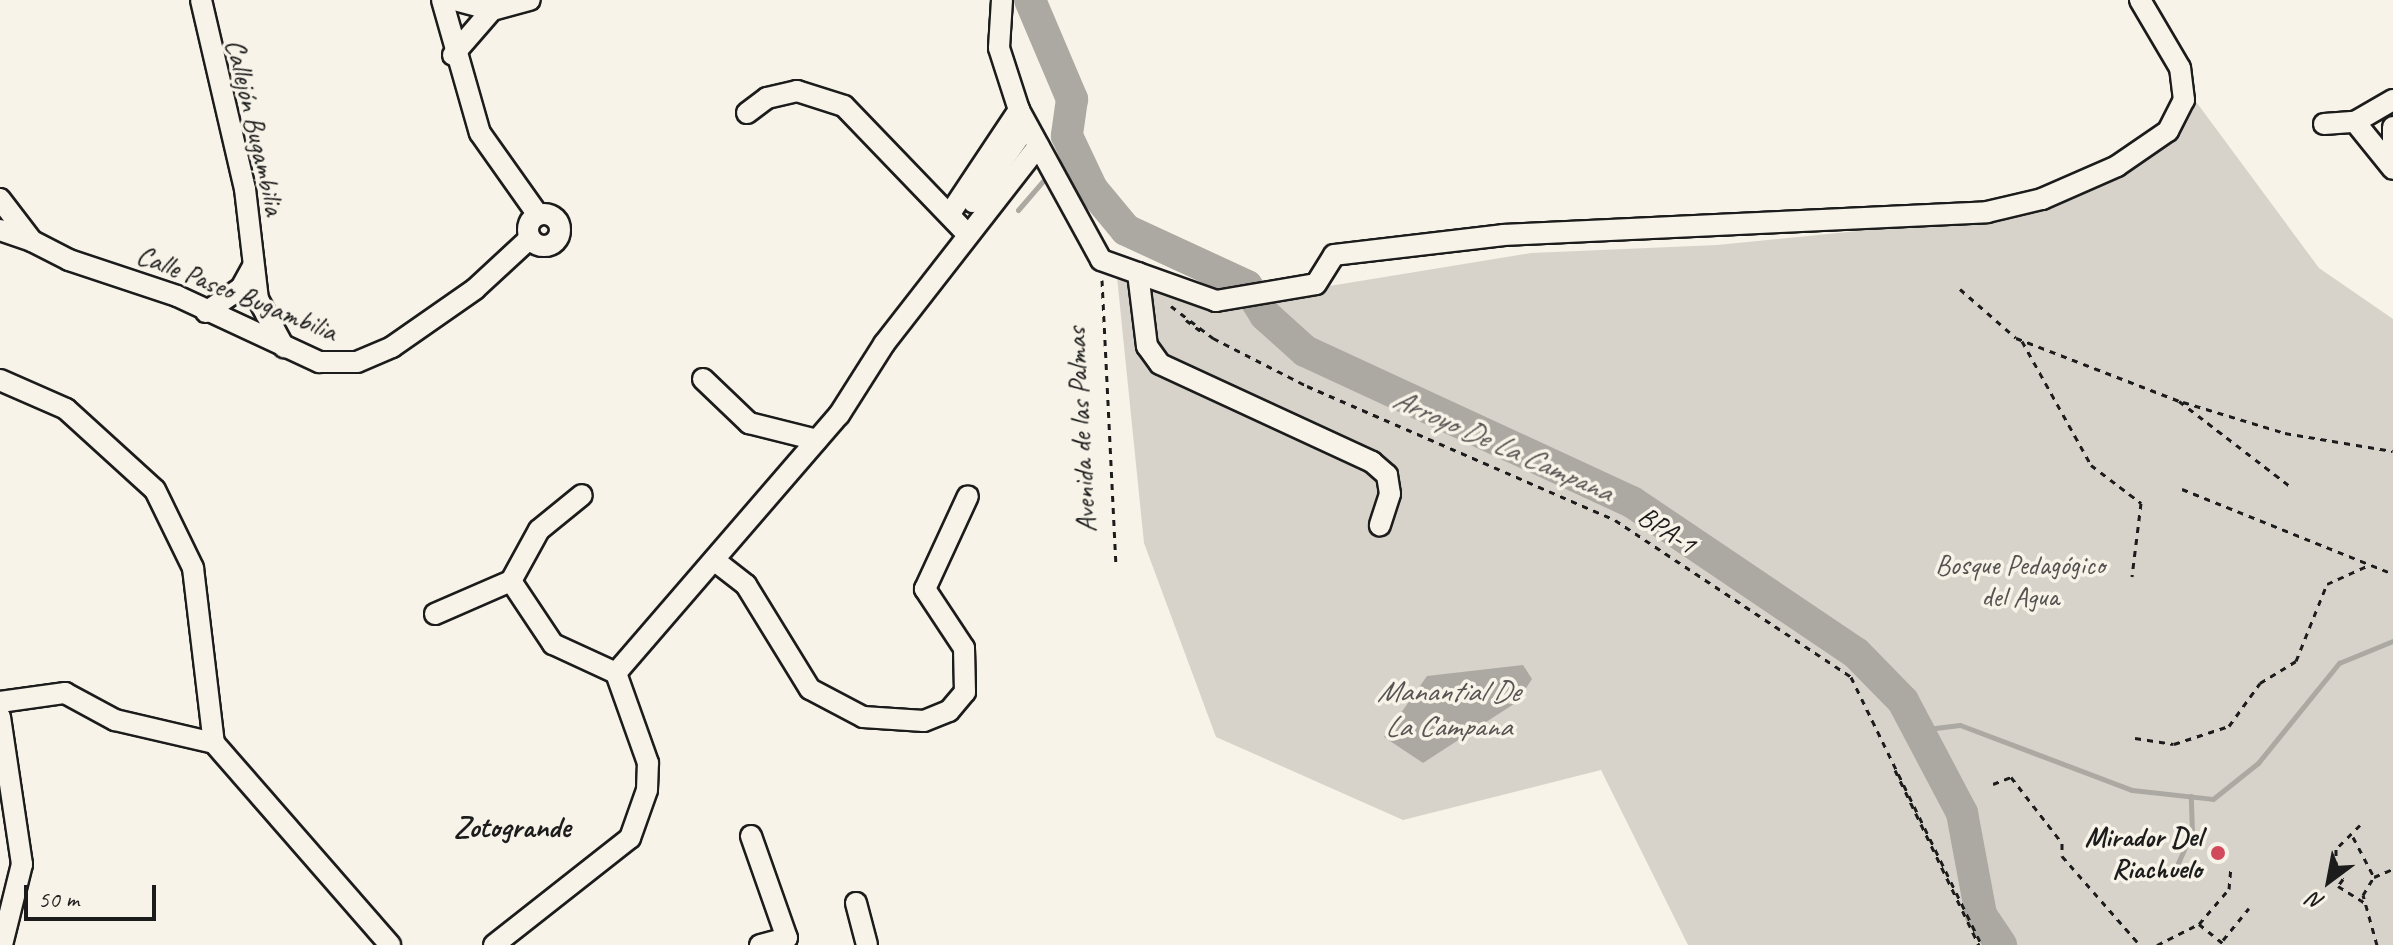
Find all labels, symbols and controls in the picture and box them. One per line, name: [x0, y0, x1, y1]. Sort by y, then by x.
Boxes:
street label: Callejón Bugambilia: [218, 35, 292, 219]
street label: Calle Paseo Bugambilia: [132, 238, 342, 348]
street label: Avenida de las Palmas: [1059, 326, 1103, 534]
water label: Arroyo De La Campana: [1388, 381, 1618, 509]
street label: BPA-1: [1632, 499, 1702, 561]
park label: Bosque Pedagógico del Agua: [1935, 548, 2105, 614]
water label: Manantial De La Campana: [1377, 673, 1519, 744]
district label: Zotogrande: [454, 809, 570, 845]
place label: Mirador Del Riachuelo: [2085, 820, 2202, 886]
north arrow: [2289, 841, 2369, 921]
marker: Mirador Del Riachuelo: [2209, 844, 2227, 862]
scale bar: [28, 869, 160, 919]
text: 50 m: [38, 884, 79, 914]
text: N: [2303, 886, 2329, 917]

